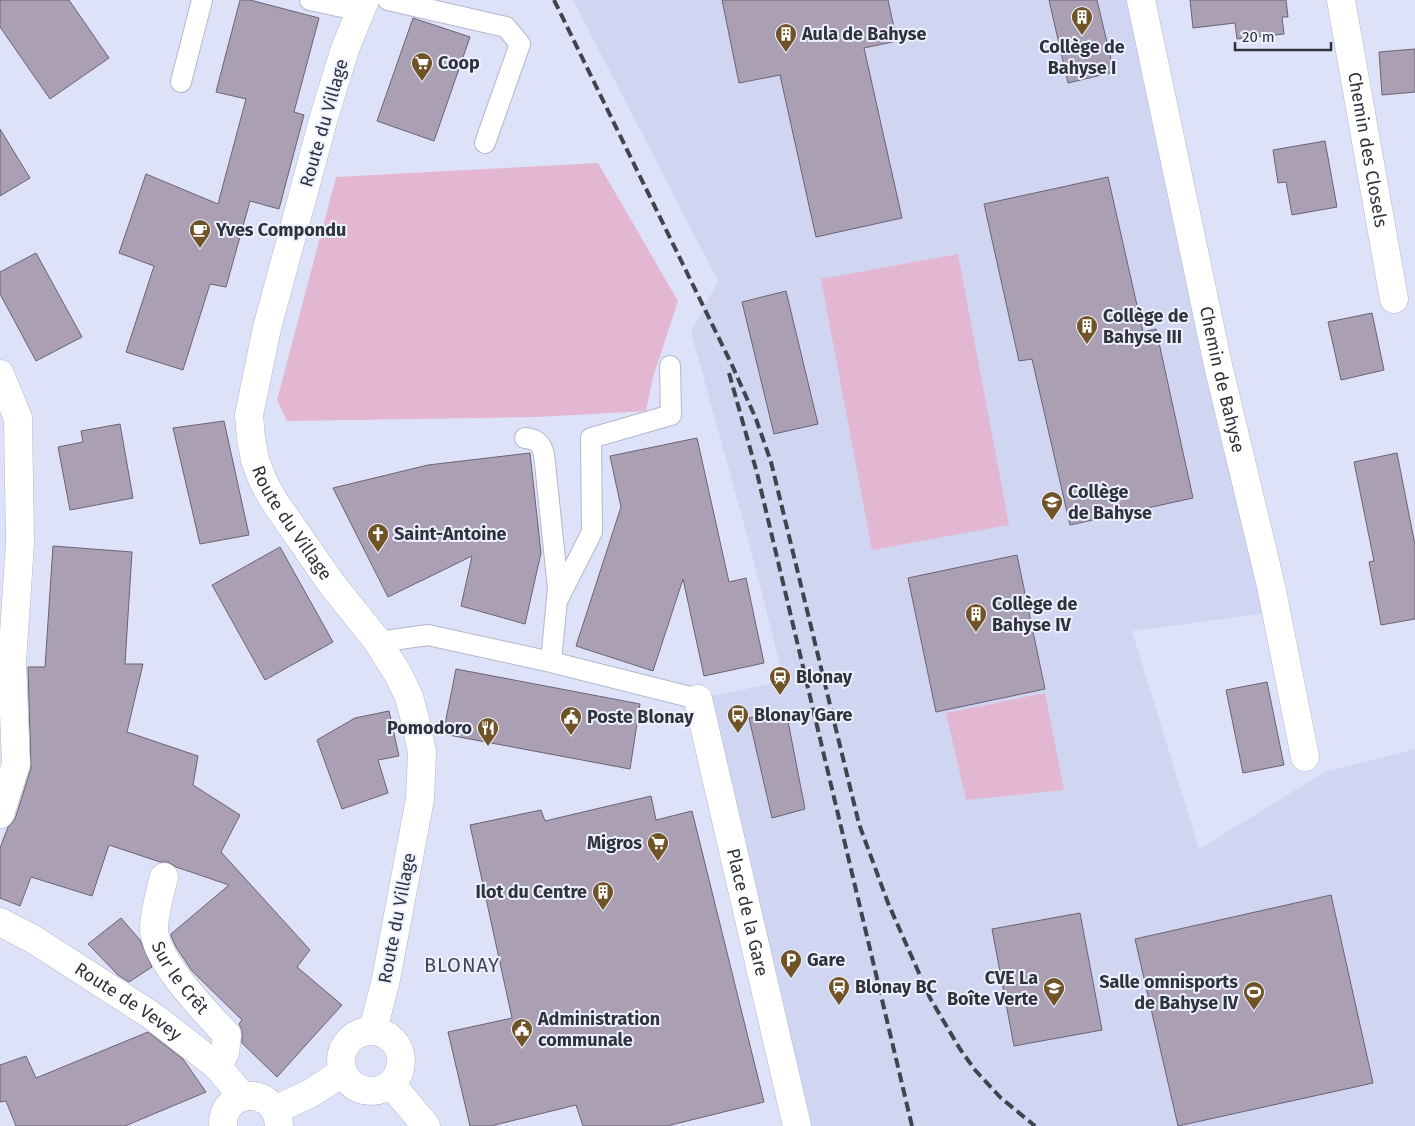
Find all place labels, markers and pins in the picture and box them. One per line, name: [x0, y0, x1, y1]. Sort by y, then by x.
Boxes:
building icon: Collège de Bahyse I: [1070, 5, 1094, 36]
building icon: Aula de Bahyse: [774, 22, 798, 53]
place label: Aula de Bahyse: [801, 23, 926, 45]
place label: Collège de Bahyse I: [1039, 36, 1125, 79]
supermarket icon: Coop: [410, 51, 434, 82]
place label: Coop: [438, 52, 480, 74]
cafe icon: Yves Compondu: [188, 218, 212, 249]
place label: Yves Compondu: [215, 219, 346, 241]
place label: Collège de Bahyse III: [1103, 305, 1189, 348]
building icon: Collège de Bahyse III: [1075, 314, 1099, 345]
place label: Collège de Bahyse: [1068, 481, 1152, 524]
school or university icon: Collège de Bahyse: [1040, 490, 1064, 521]
church icon: Saint-Antoine: [366, 522, 390, 553]
place label: Saint-Antoine: [394, 523, 507, 545]
place label: Collège de Bahyse IV: [992, 593, 1078, 636]
building icon: Collège de Bahyse IV: [964, 602, 988, 633]
station icon: Blonay: [768, 665, 792, 696]
place label: Blonay: [796, 666, 853, 688]
bus stop icon: Blonay Gare: [726, 703, 750, 734]
place label: Blonay Gare: [754, 704, 853, 726]
public building icon: Poste Blonay: [559, 705, 583, 736]
place label: Poste Blonay: [587, 706, 694, 728]
restaurant icon: Pomodoro: [476, 716, 500, 747]
place label: Pomodoro: [387, 717, 472, 739]
supermarket icon: Migros: [646, 831, 670, 862]
place label: Migros: [587, 832, 642, 854]
building icon: Ilot du Centre: [591, 880, 615, 911]
place label: Ilot du Centre: [476, 881, 587, 903]
parking icon: Gare: [779, 948, 803, 979]
place label: Gare: [807, 949, 845, 971]
place label: CVE La Boîte Verte: [947, 967, 1038, 1010]
place label: Salle omnisports de Bahyse IV: [1099, 971, 1239, 1014]
station icon: Blonay BC: [827, 975, 851, 1006]
place label: Blonay BC: [855, 976, 938, 998]
school or university icon: CVE La Boîte Verte: [1042, 976, 1066, 1007]
sports icon: Salle omnisports de Bahyse IV: [1242, 980, 1266, 1011]
place label: Administration communale: [537, 1008, 660, 1051]
public building icon: Administration communale: [510, 1017, 534, 1048]

